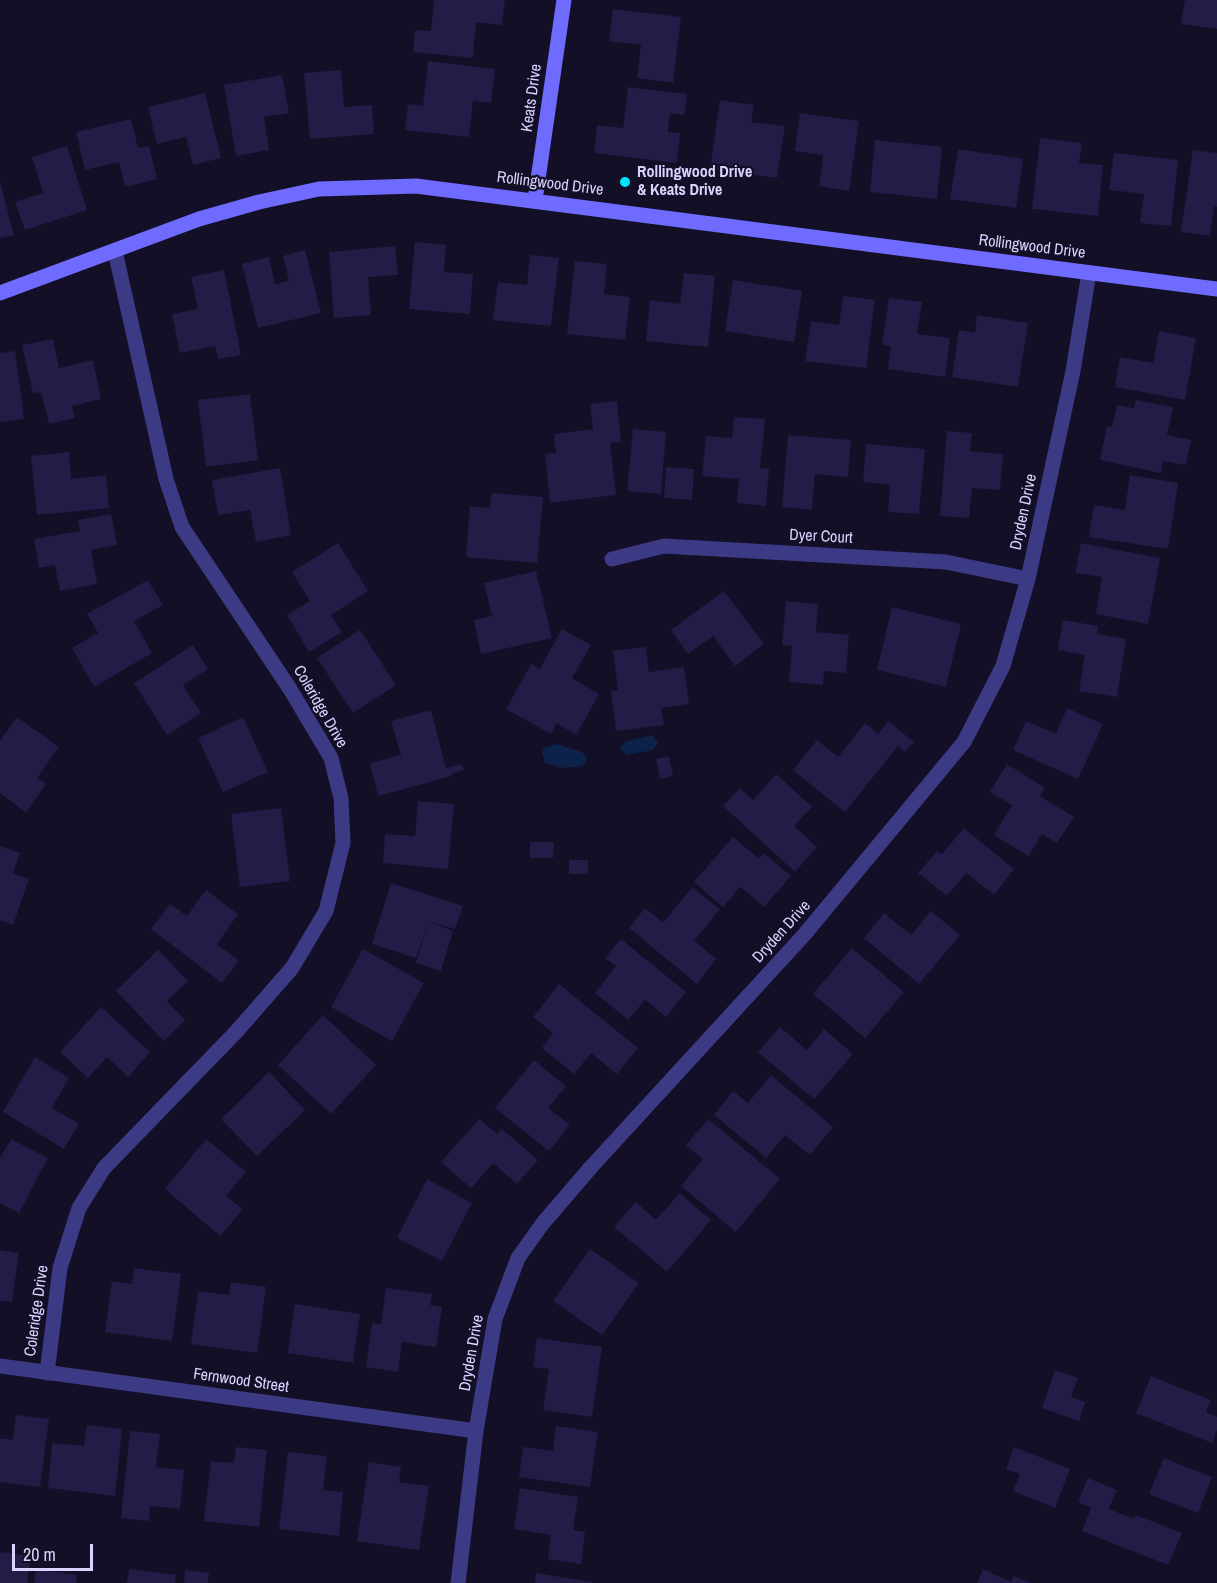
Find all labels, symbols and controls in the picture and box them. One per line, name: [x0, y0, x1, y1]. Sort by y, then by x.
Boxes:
street label: Keats Drive: [518, 63, 546, 133]
place label: Rollingwood Drive & Keats Drive: [637, 163, 752, 201]
street label: Rollingwood Drive: [496, 168, 604, 200]
marker: Rollingwood Drive & Keats Drive: [618, 175, 632, 189]
street label: Rollingwood Drive: [978, 231, 1086, 263]
street label: Dryden Drive: [1007, 472, 1041, 552]
street label: Dyer Court: [789, 526, 853, 548]
street label: Coleridge Drive: [289, 662, 351, 752]
street label: Dryden Drive: [749, 897, 815, 967]
street label: Coleridge Drive: [21, 1264, 53, 1358]
street label: Dryden Drive: [456, 1313, 488, 1393]
street label: Fernwood Street: [192, 1365, 290, 1397]
scale bar: [15, 1532, 96, 1570]
text: 20 m: [23, 1542, 56, 1567]

